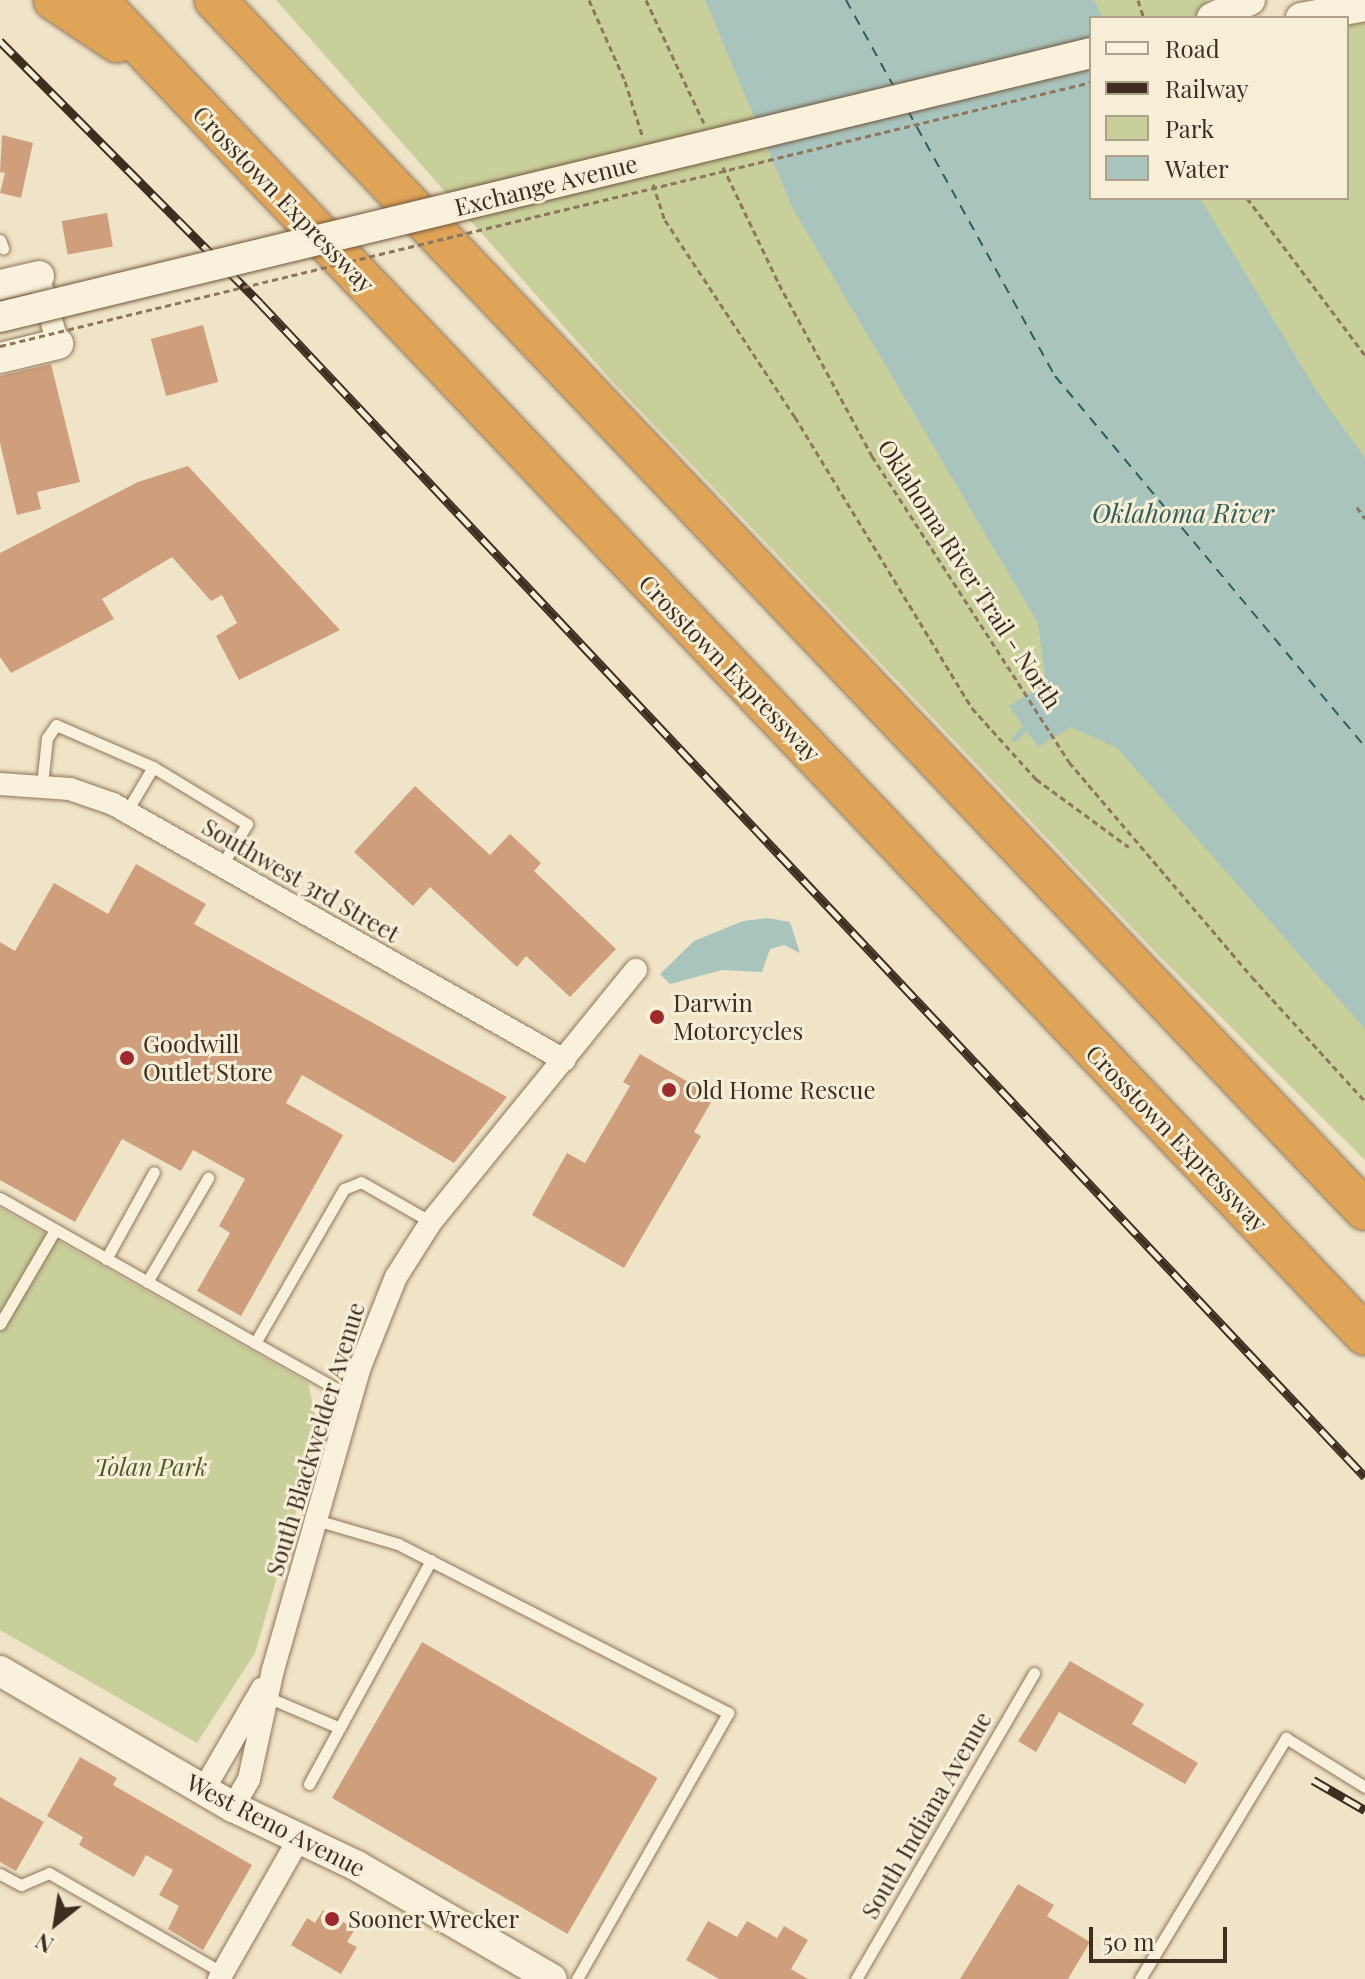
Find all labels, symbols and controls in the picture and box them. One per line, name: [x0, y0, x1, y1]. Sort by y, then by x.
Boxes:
legend: [1089, 16, 1349, 200]
text: Road: [1165, 32, 1220, 64]
text: Railway: [1165, 72, 1249, 104]
street label: Crosstown Expressway: [187, 100, 381, 298]
text: Park: [1165, 112, 1214, 144]
street label: Exchange Avenue: [451, 148, 641, 222]
text: Water: [1165, 152, 1229, 184]
street label: Oklahoma River Trail - North: [872, 433, 1068, 715]
water label: Oklahoma River: [1092, 497, 1274, 529]
street label: Crosstown Expressway: [633, 569, 827, 767]
street label: Southwest 3rd Street: [197, 812, 405, 948]
place label: Darwin Motorcycles: [673, 989, 803, 1045]
marker: Darwin Motorcycles: [648, 1008, 666, 1026]
place label: Goodwill Outlet Store: [143, 1030, 273, 1086]
street label: Crosstown Expressway: [1080, 1039, 1274, 1237]
marker: Goodwill Outlet Store: [118, 1049, 136, 1067]
place label: Old Home Rescue: [685, 1076, 876, 1104]
marker: Old Home Rescue: [660, 1081, 678, 1099]
street label: South Blackwelder Avenue: [259, 1298, 371, 1580]
park label: Tolan Park: [95, 1453, 207, 1481]
street label: South Indiana Avenue: [855, 1706, 997, 1924]
street label: West Reno Avenue: [181, 1767, 371, 1883]
north arrow: [16, 1883, 96, 1963]
place label: Sooner Wrecker: [348, 1905, 520, 1933]
marker: Sooner Wrecker: [323, 1910, 341, 1928]
scale bar: [1093, 1911, 1231, 1961]
text: 50 m: [1103, 1925, 1155, 1957]
text: N: [30, 1927, 58, 1961]

